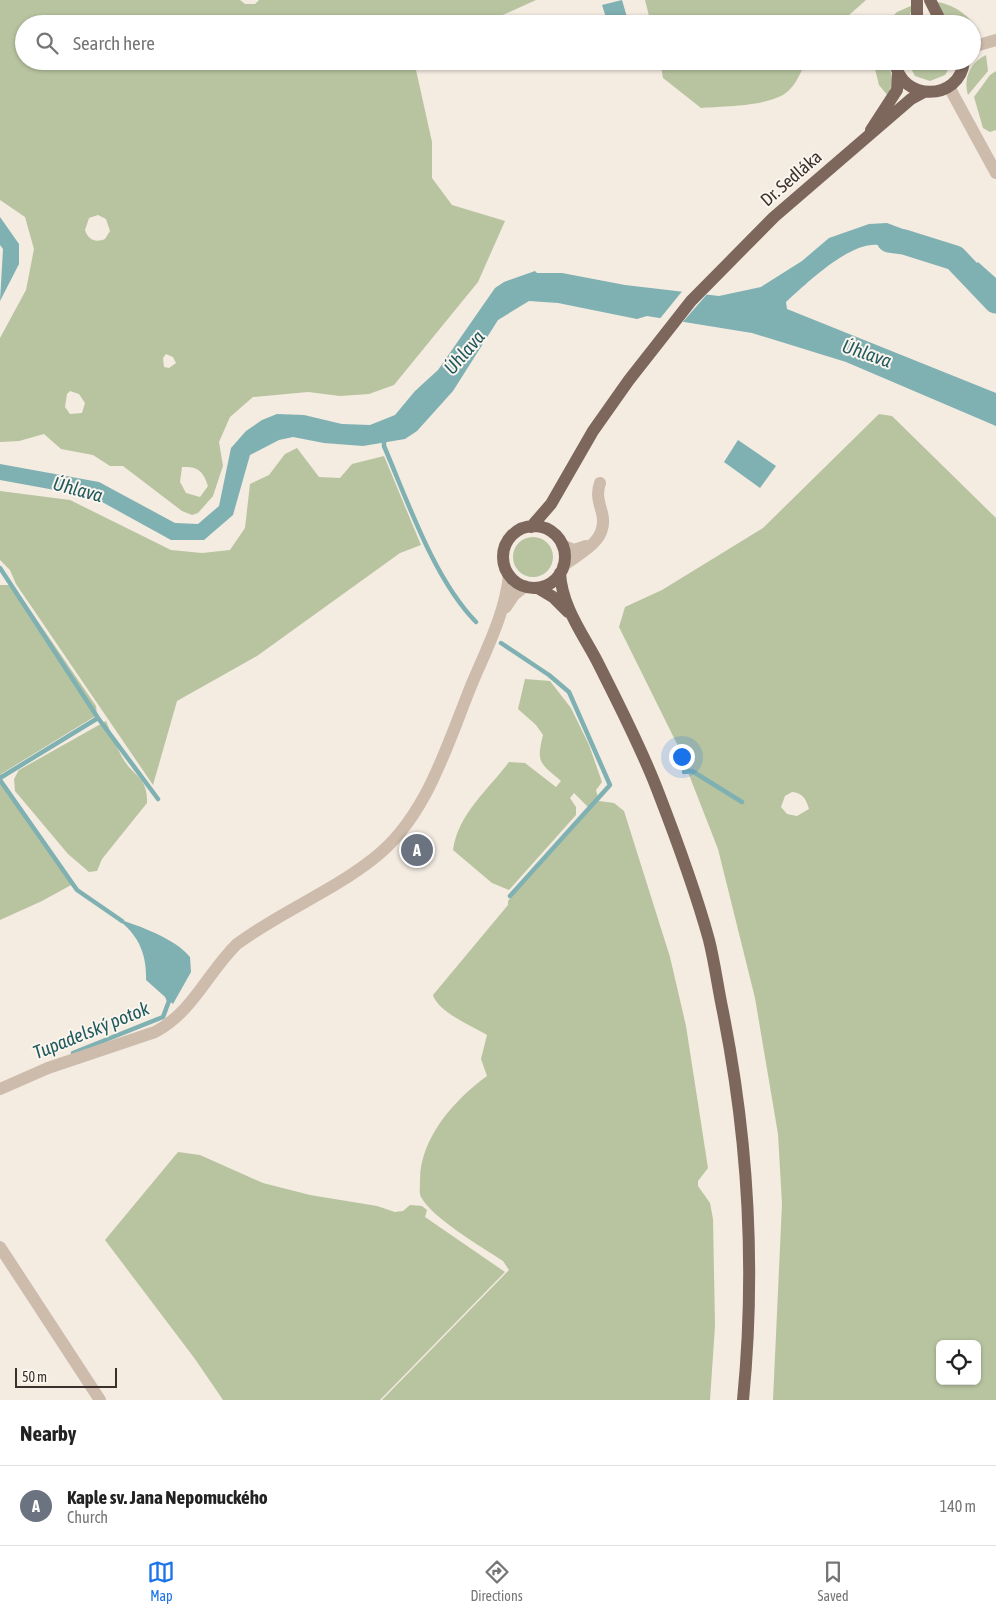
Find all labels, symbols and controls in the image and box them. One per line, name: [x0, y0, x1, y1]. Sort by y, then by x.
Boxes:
search box: [15, 15, 981, 70]
icon: search: [33, 29, 61, 57]
text: Search here: [73, 32, 155, 54]
street label: Dr. Sedláka: [756, 146, 826, 210]
water label: Úhlava: [439, 326, 489, 378]
water label: Úhlava: [840, 334, 895, 372]
water label: Úhlava: [51, 472, 105, 506]
your location: [669, 744, 695, 770]
pin: A: [401, 831, 433, 869]
water label: Tupadelský potok: [30, 997, 153, 1063]
map controls: [936, 1340, 981, 1385]
button: locate: [936, 1340, 981, 1385]
scale bar: [15, 1365, 118, 1388]
text: 50 m: [22, 1369, 47, 1385]
text: Nearby: [20, 1421, 76, 1445]
text: Kaple sv. Jana Nepomuckého: [67, 1486, 268, 1508]
text: A: [32, 1497, 40, 1515]
text: 140 m: [940, 1497, 976, 1515]
text: Church: [67, 1508, 108, 1526]
tab: Map: [147, 1558, 175, 1604]
tab: Directions: [470, 1558, 523, 1604]
tab: Saved: [818, 1558, 849, 1604]

